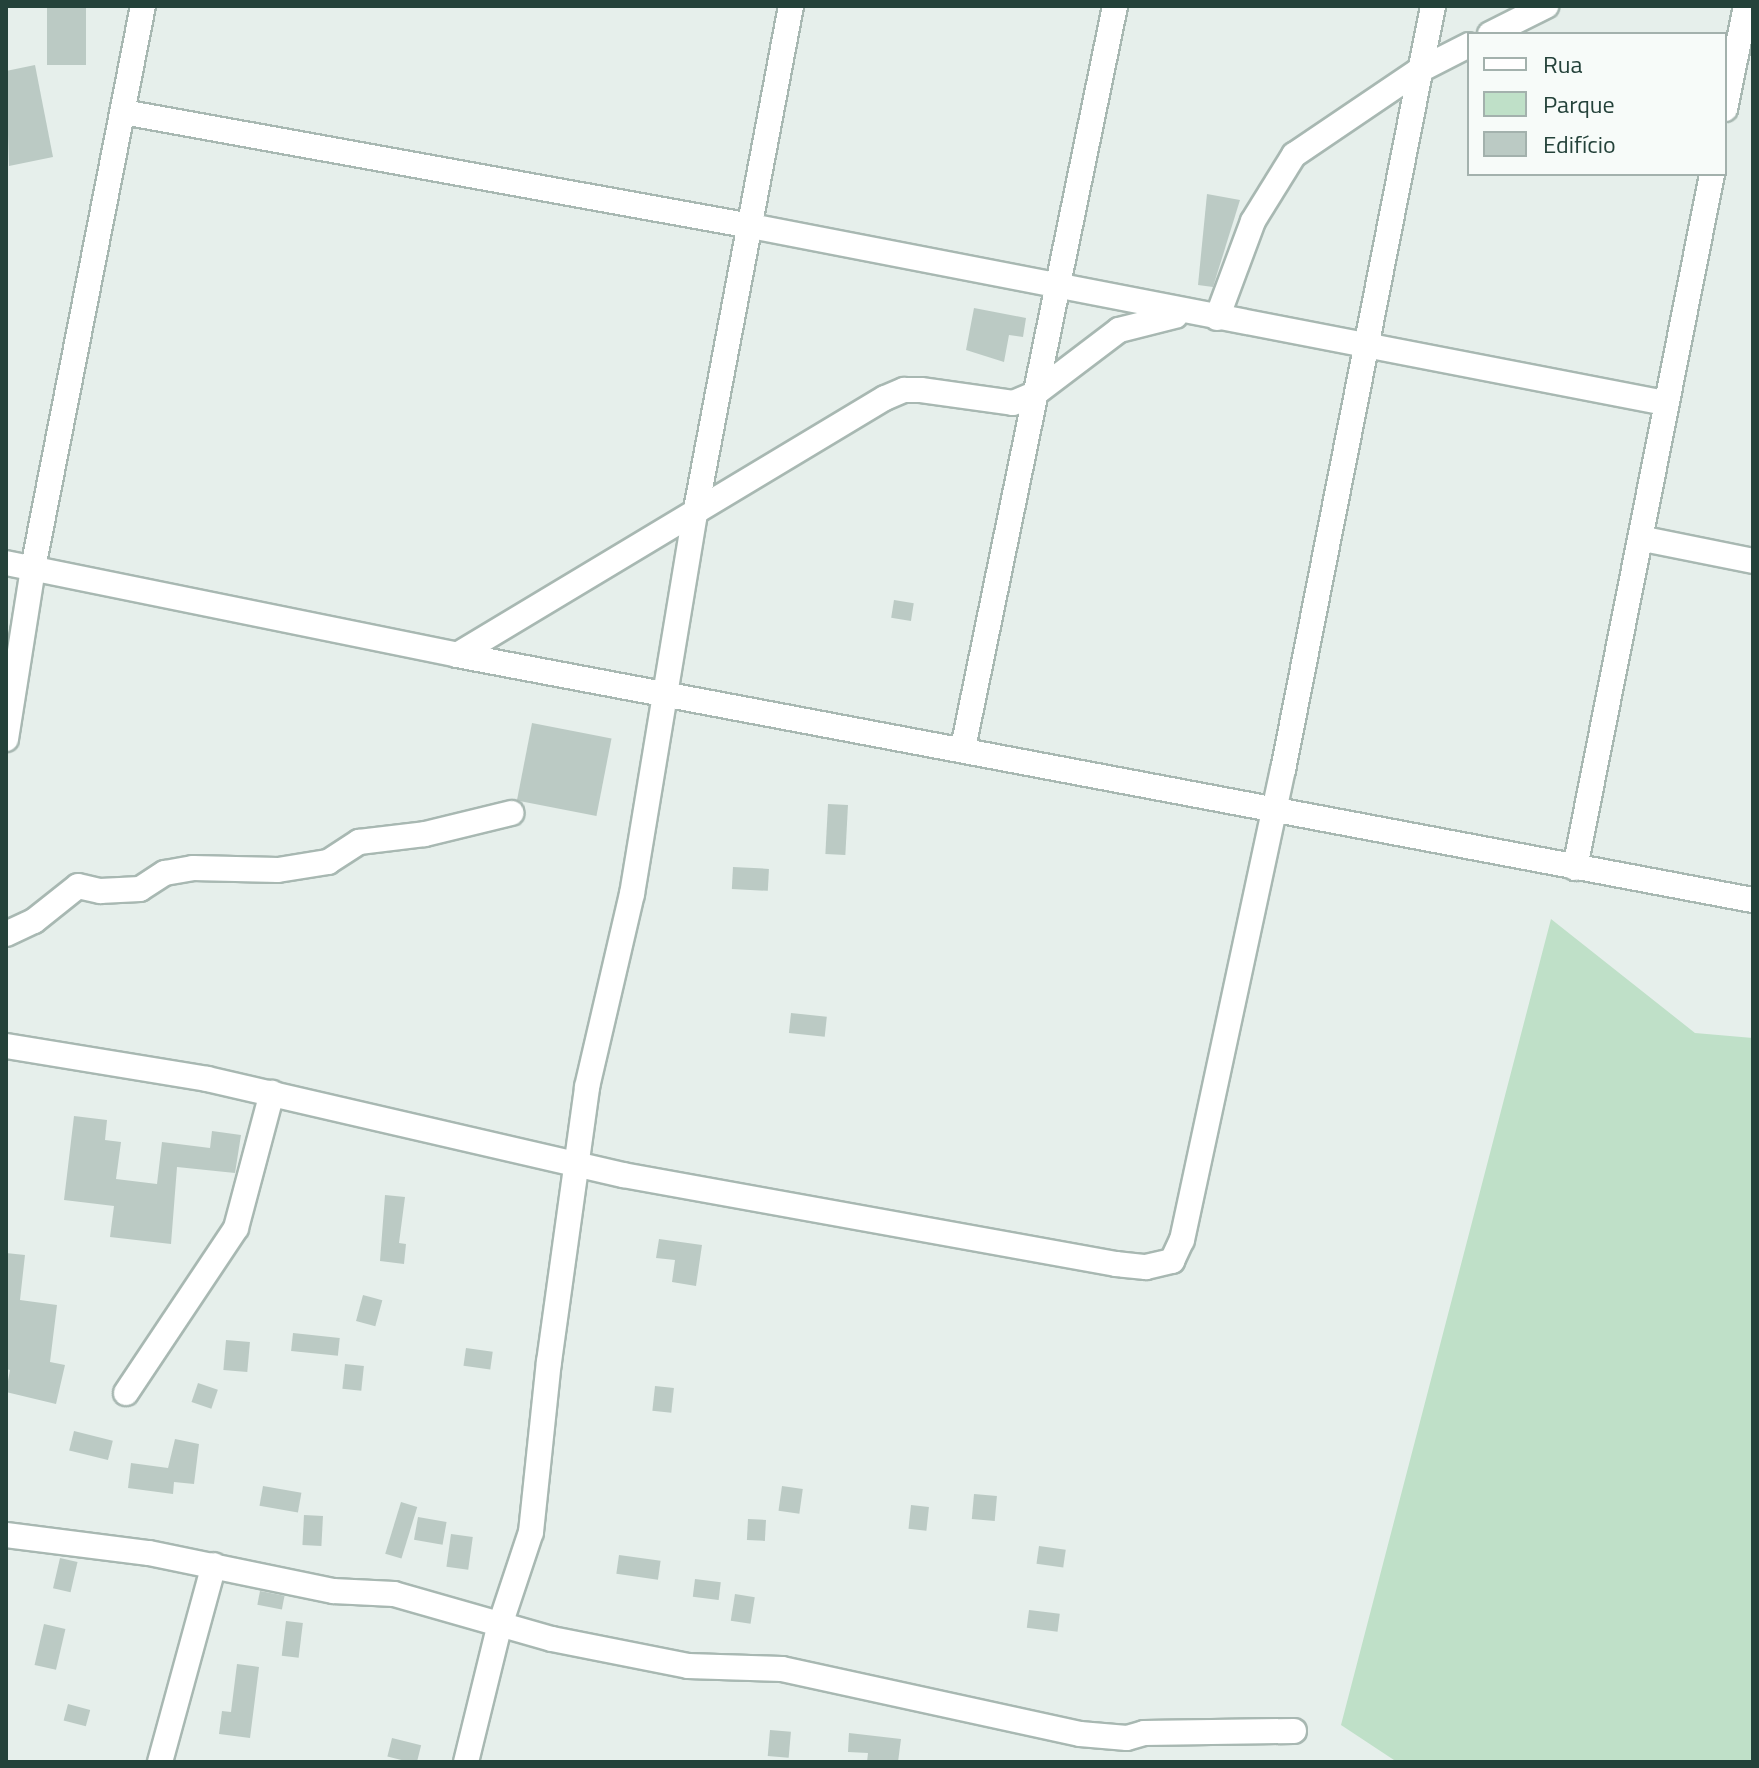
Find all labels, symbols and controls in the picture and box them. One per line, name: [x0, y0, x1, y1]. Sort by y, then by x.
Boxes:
legend: [1467, 32, 1727, 176]
text: Rua: [1543, 46, 1582, 82]
text: Parque: [1543, 86, 1615, 122]
text: Edifício: [1543, 126, 1616, 162]

